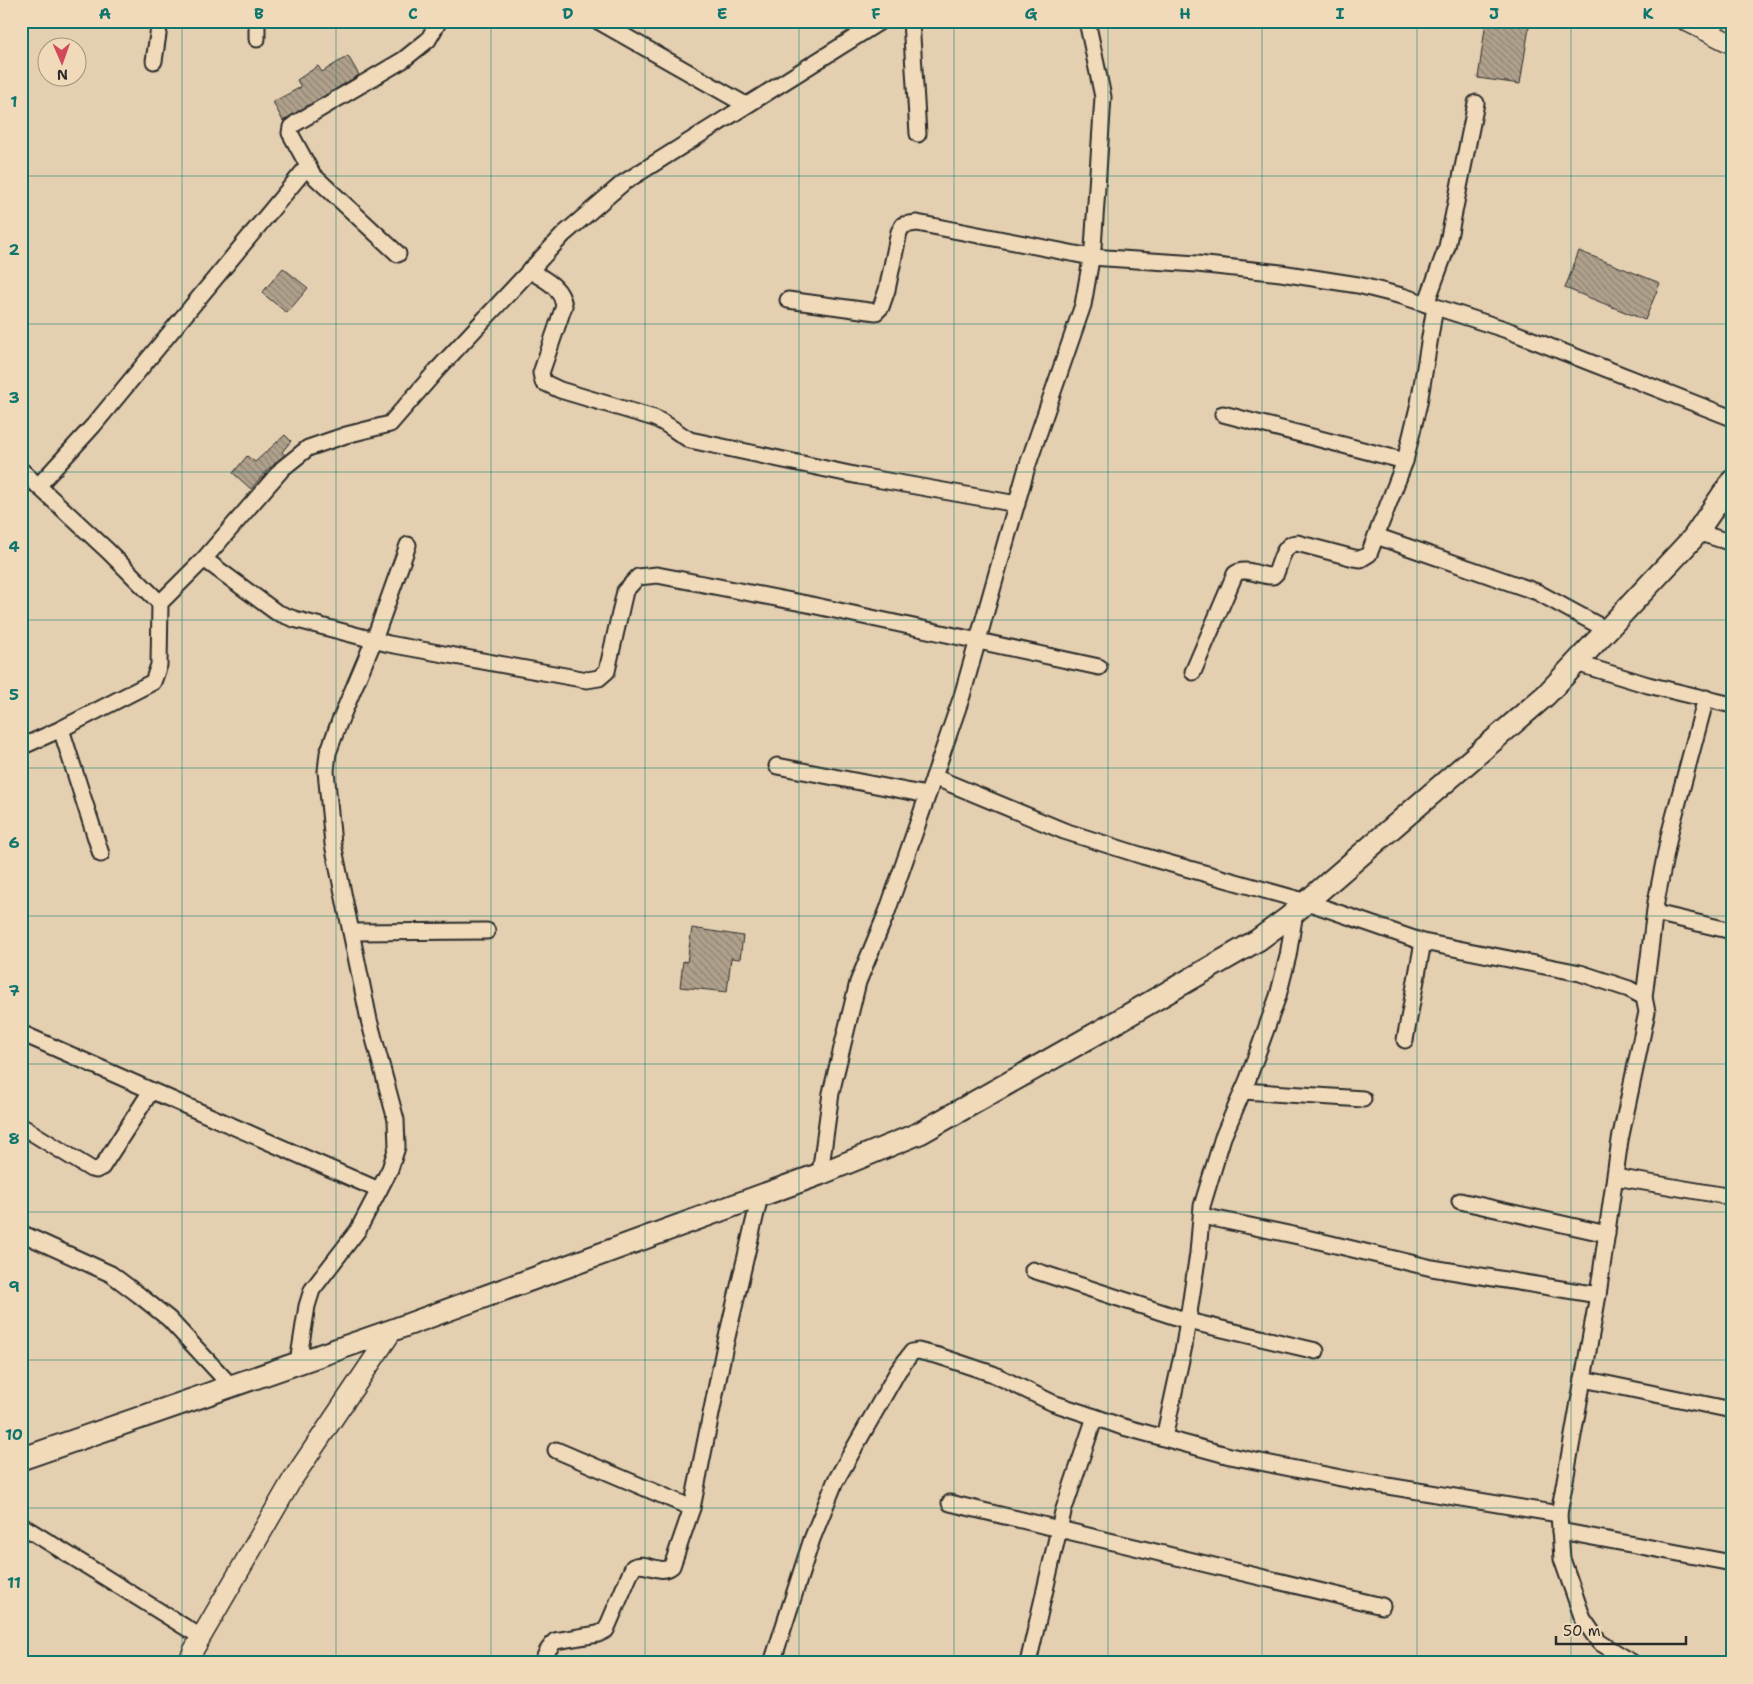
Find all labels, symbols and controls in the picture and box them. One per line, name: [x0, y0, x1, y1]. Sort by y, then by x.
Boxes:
text: A: [99, 3, 111, 24]
text: B: [254, 3, 264, 24]
text: C: [408, 3, 418, 24]
text: D: [562, 3, 574, 24]
text: E: [717, 3, 727, 24]
text: F: [871, 3, 881, 24]
text: G: [1025, 3, 1038, 24]
text: H: [1179, 3, 1191, 24]
text: I: [1336, 3, 1345, 24]
text: J: [1489, 3, 1499, 24]
text: K: [1643, 3, 1654, 24]
north arrow: [38, 38, 88, 88]
text: N: [57, 66, 68, 84]
text: 1: [10, 91, 18, 112]
text: 2: [8, 239, 20, 260]
text: 3: [8, 387, 20, 408]
text: 4: [8, 536, 20, 557]
text: 5: [9, 684, 19, 705]
text: 6: [8, 832, 20, 853]
text: 7: [8, 980, 20, 1001]
text: 8: [8, 1128, 20, 1149]
text: 9: [8, 1276, 20, 1297]
text: 10: [5, 1424, 23, 1445]
text: 11: [7, 1572, 21, 1593]
scale bar: [1556, 1614, 1686, 1646]
text: 50 m: [1563, 1621, 1601, 1641]

